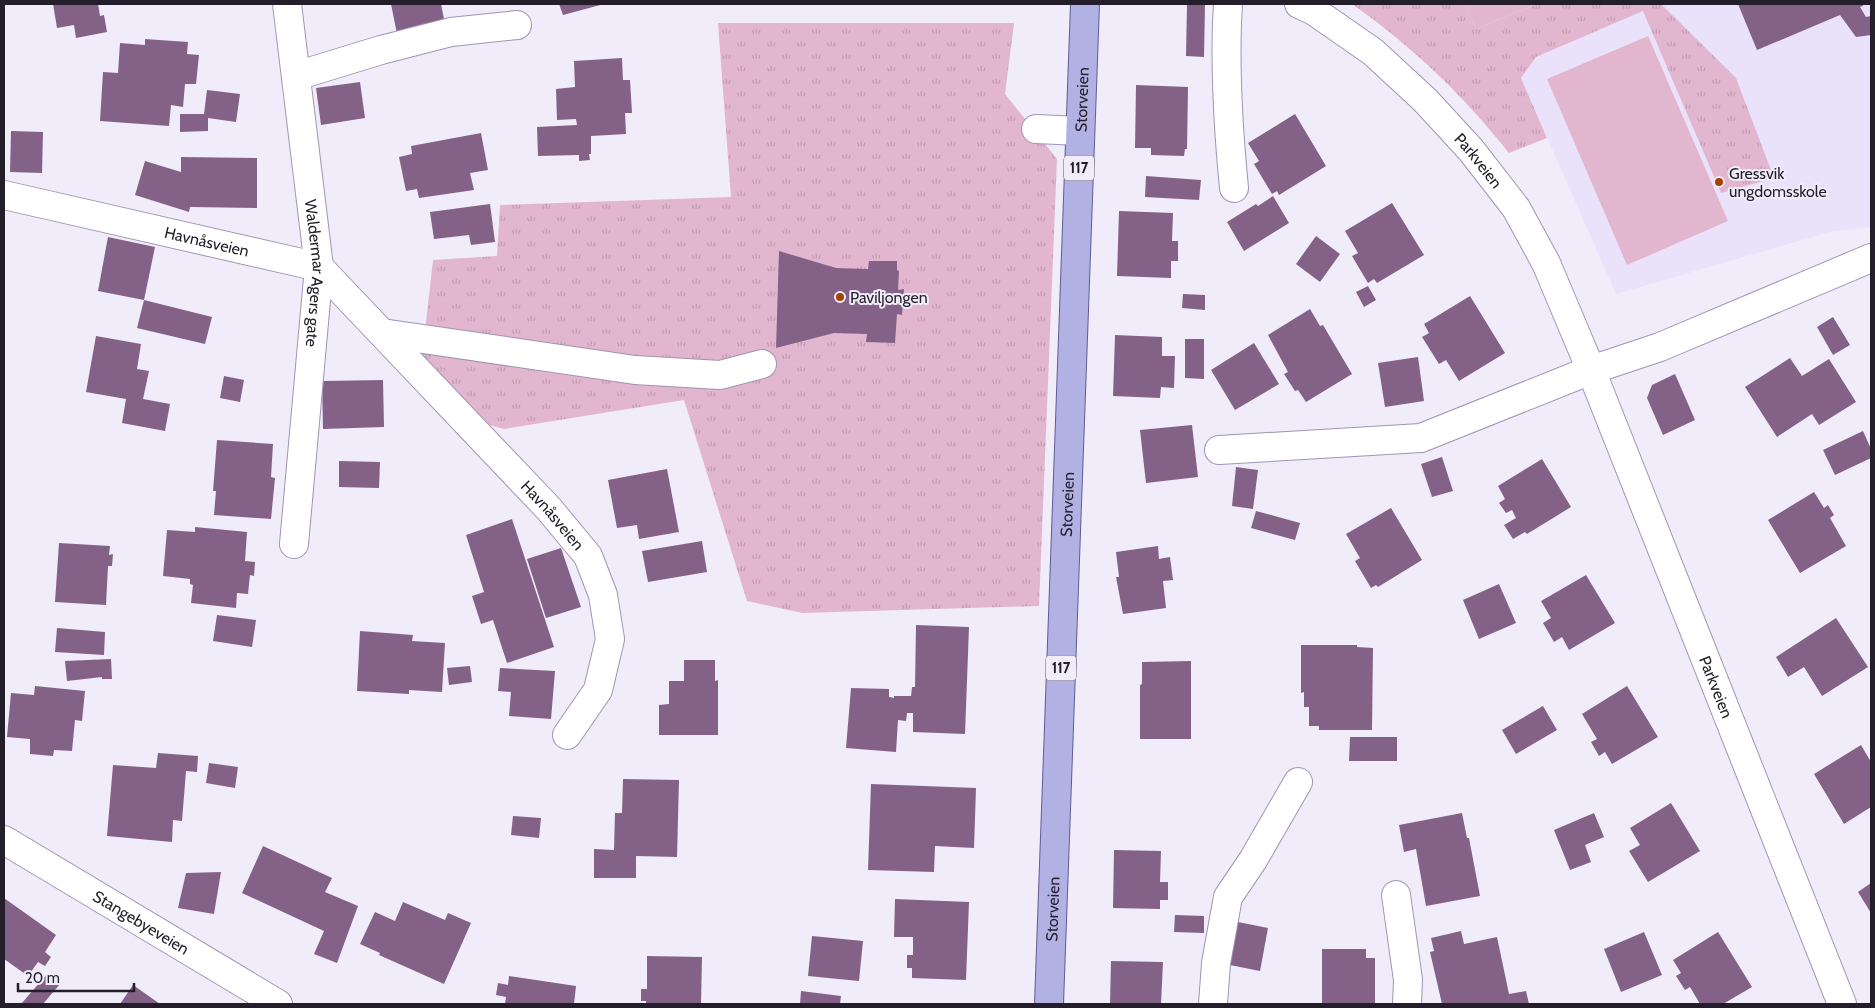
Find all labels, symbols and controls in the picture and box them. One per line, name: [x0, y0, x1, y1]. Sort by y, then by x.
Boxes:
street label: Storveien: [1071, 67, 1092, 132]
street label: Parkveien: [1451, 129, 1506, 192]
road number: 117: [1064, 156, 1094, 180]
place label: Gressvik ungdomsskole: [1729, 164, 1827, 201]
marker: Gressvik ungdomsskole: [1713, 176, 1725, 188]
street label: Waldermar Agers gate: [301, 198, 329, 348]
street label: Havnåsveien: [163, 222, 251, 260]
place label: Paviljongen: [850, 288, 928, 307]
marker: Paviljongen: [834, 291, 846, 303]
street label: Storveien: [1056, 472, 1078, 537]
street label: Havnåsveien: [517, 476, 588, 554]
street label: Parkveien: [1696, 653, 1737, 721]
road number: 117: [1046, 656, 1076, 680]
street label: Storveien: [1042, 876, 1063, 942]
street label: Stangebyeveien: [90, 886, 193, 958]
scale bar: [18, 960, 134, 992]
text: 20 m: [25, 969, 60, 987]

